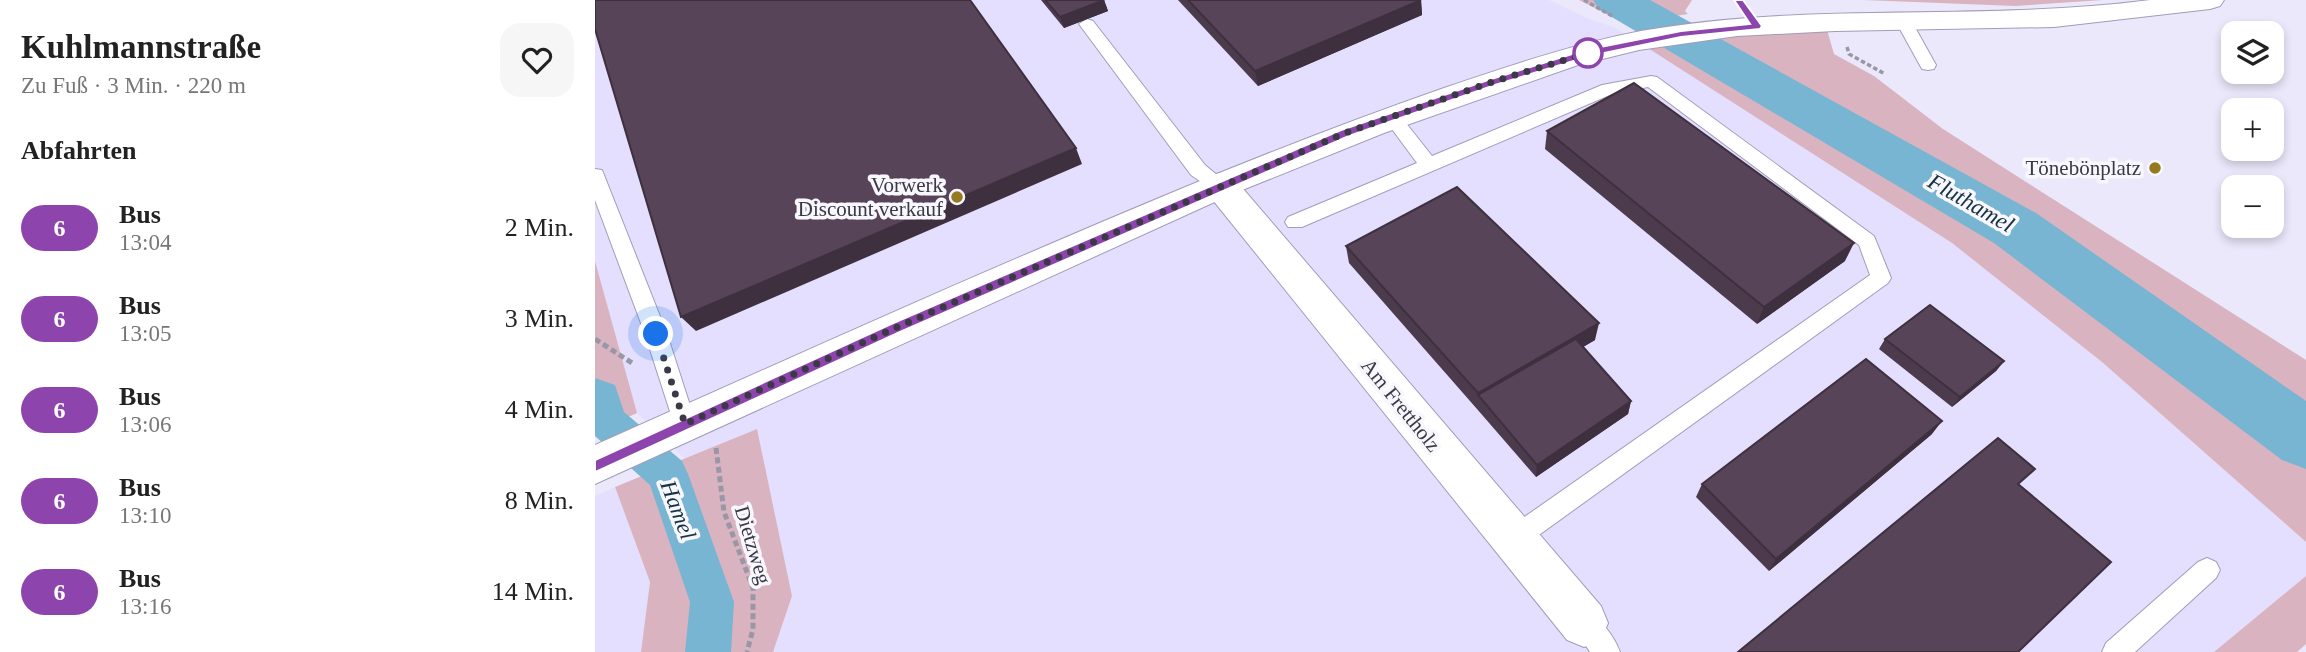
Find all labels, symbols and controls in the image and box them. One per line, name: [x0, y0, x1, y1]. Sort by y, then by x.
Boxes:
map controls: [2221, 21, 2284, 238]
button: layers: [2221, 21, 2284, 84]
button: heart: [500, 23, 574, 97]
text: Kuhlmannstraße: [21, 29, 261, 65]
unlabelled marker: [1573, 38, 1603, 68]
text: Zu Fuß · 3 Min. · 220 m: [21, 73, 246, 98]
button: +: [2221, 98, 2284, 161]
text: Abfahrten: [21, 136, 137, 165]
place label: Tönebönplatz: [2026, 156, 2141, 180]
marker: Tönebönplatz: [2147, 160, 2163, 176]
water label: Fluthamel: [1923, 168, 2018, 237]
place label: Vorwerk Discount verkauf: [798, 173, 943, 221]
button: −: [2221, 175, 2284, 238]
marker: Vorwerk Discount verkauf: [949, 189, 965, 205]
text: Bus: [119, 200, 161, 229]
text: 2 Min.: [505, 213, 574, 242]
text: 6: [54, 215, 66, 241]
text: 13:04: [119, 230, 171, 255]
text: Bus: [119, 291, 161, 320]
text: 3 Min.: [505, 304, 574, 333]
text: 6: [54, 306, 66, 332]
your location: [638, 316, 673, 351]
text: 13:05: [119, 321, 171, 346]
street label: Am Frettholz: [1356, 354, 1446, 456]
text: Bus: [119, 382, 161, 411]
text: 4 Min.: [505, 395, 574, 424]
text: 6: [54, 397, 66, 423]
text: 13:06: [119, 412, 171, 437]
text: Bus: [119, 473, 161, 502]
water label: Hamel: [655, 476, 701, 543]
text: 8 Min.: [505, 486, 574, 515]
text: 6: [54, 488, 66, 514]
text: 13:10: [119, 503, 171, 528]
street label: Dietzweg: [730, 503, 776, 587]
text: Bus: [119, 564, 161, 593]
text: 14 Min.: [492, 577, 574, 606]
text: 6: [54, 579, 66, 605]
text: 13:16: [119, 594, 171, 619]

